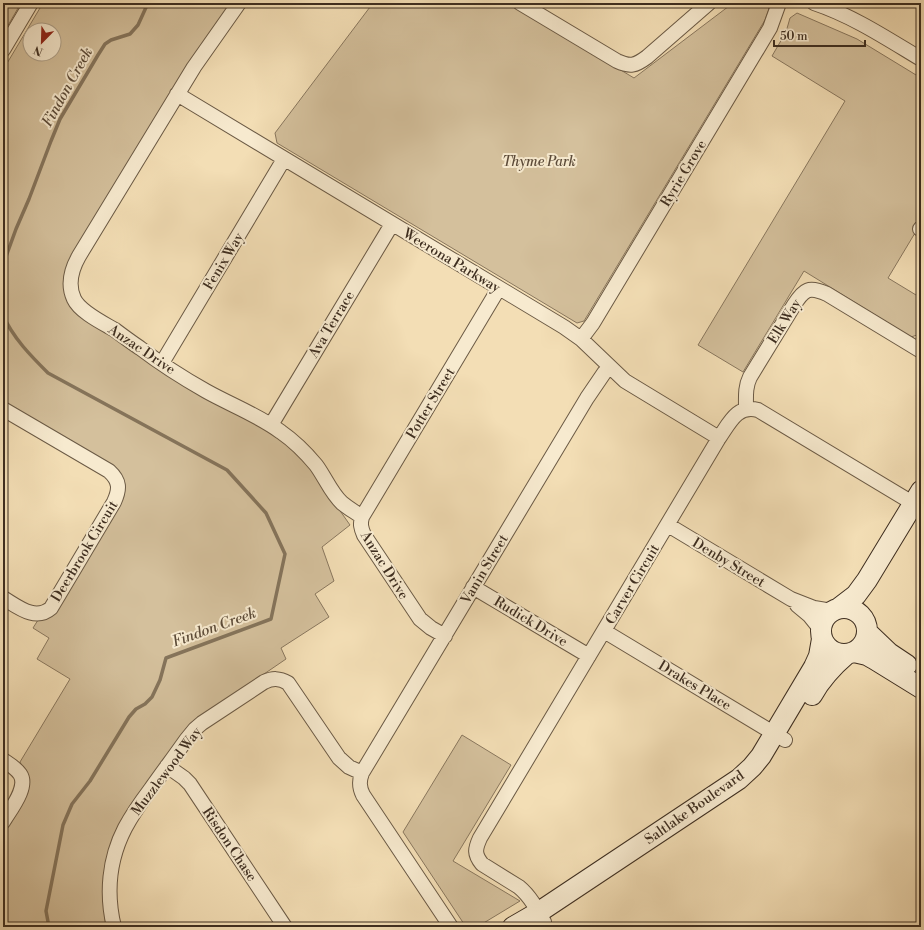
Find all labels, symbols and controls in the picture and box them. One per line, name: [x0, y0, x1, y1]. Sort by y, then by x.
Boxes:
north arrow: [22, 22, 62, 62]
scale bar: [774, 22, 865, 48]
text: 50 m: [780, 29, 808, 44]
text: N: [31, 42, 45, 58]
water label: Findon Creek: [38, 44, 97, 130]
street label: Ryrie Grove: [657, 137, 711, 210]
park label: Thyme Park: [502, 153, 576, 171]
street label: Weerona Parkway: [399, 224, 504, 297]
street label: Fenix Way: [200, 229, 248, 294]
street label: Ava Terrace: [304, 288, 359, 362]
street label: Elk Way: [764, 296, 806, 347]
street label: Anzac Drive: [104, 320, 179, 379]
street label: Potter Street: [402, 364, 459, 443]
street label: Deerbrook Circuit: [47, 497, 122, 606]
street label: Anzac Drive: [355, 527, 412, 603]
street label: Vanin Street: [457, 531, 513, 608]
street label: Denby Street: [689, 534, 768, 592]
street label: Carver Circuit: [602, 541, 664, 628]
street label: Rudick Drive: [490, 593, 571, 651]
water label: Findon Creek: [169, 603, 259, 651]
street label: Drakes Place: [655, 657, 734, 715]
street label: Muzzlewood Way: [128, 723, 206, 820]
street label: Saltlake Boulevard: [641, 767, 748, 849]
street label: Risdon Chase: [198, 804, 261, 885]

